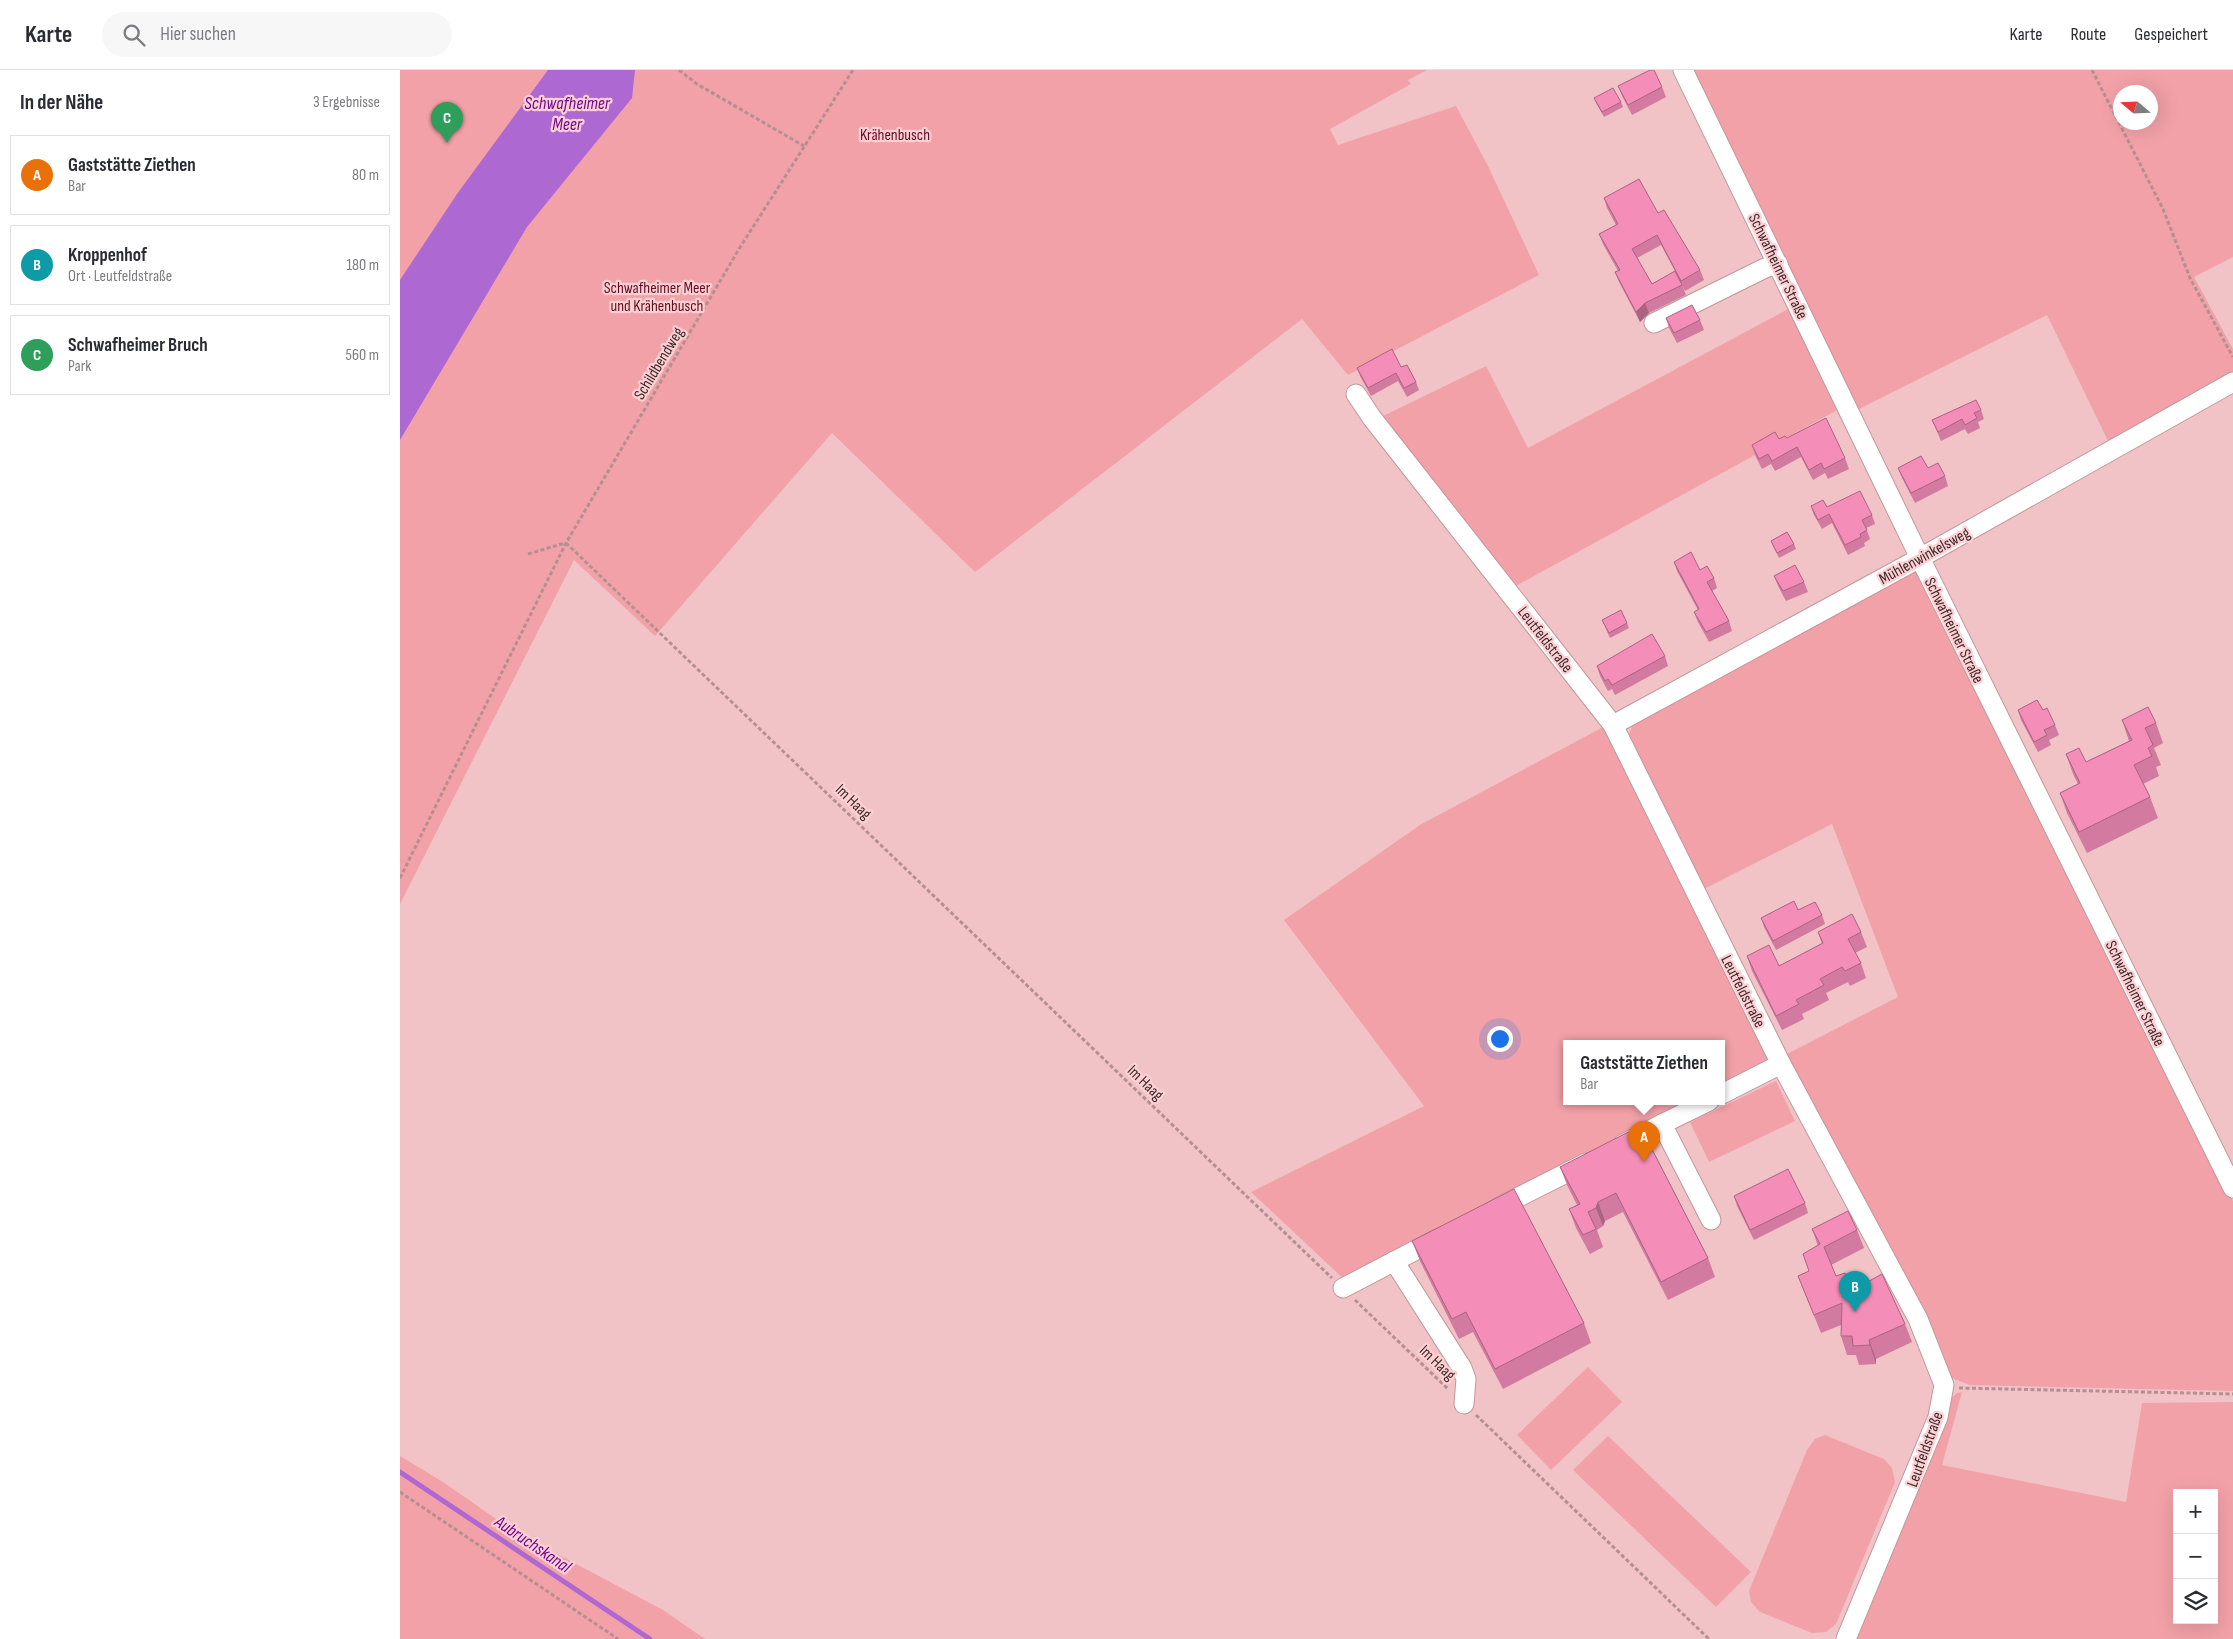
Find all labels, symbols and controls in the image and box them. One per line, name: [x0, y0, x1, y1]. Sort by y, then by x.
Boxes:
search box: [102, 12, 452, 57]
text: Karte: [25, 20, 72, 49]
icon: search: [120, 21, 148, 49]
text: Hier suchen: [160, 23, 236, 46]
text: Karte: [2010, 24, 2043, 45]
text: Route: [2071, 24, 2106, 45]
text: Gespeichert: [2134, 24, 2208, 45]
north arrow: [2113, 85, 2158, 130]
text: In der Nähe: [20, 90, 103, 115]
text: 3 Ergebnisse: [313, 93, 380, 112]
water label: Schwafheimer Meer: [524, 93, 611, 135]
pin: C: [431, 102, 463, 143]
park label: Krähenbusch: [860, 126, 930, 145]
text: Gaststätte Ziethen: [68, 154, 196, 177]
text: A: [33, 166, 41, 185]
text: 80 m: [352, 166, 379, 185]
text: Bar: [68, 177, 86, 196]
street label: Schwafheimer Straße: [1744, 211, 1811, 323]
text: Kroppenhof: [68, 244, 147, 267]
text: B: [33, 256, 41, 275]
text: 180 m: [346, 256, 379, 275]
text: Ort · Leutfeldstraße: [68, 267, 172, 286]
park label: Schwafheimer Meer und Krähenbusch: [604, 279, 711, 316]
street label: Schildbendweg: [630, 324, 688, 403]
text: Schwafheimer Bruch: [68, 334, 208, 357]
text: C: [33, 346, 41, 365]
text: 560 m: [346, 346, 379, 365]
text: Park: [68, 357, 91, 376]
street label: Mühlenwinkelsweg: [1876, 524, 1973, 589]
street label: Schwafheimer Straße: [1920, 575, 1987, 687]
street label: Leutfeldstraße: [1513, 603, 1576, 677]
street label: Im Haag: [831, 780, 875, 824]
street label: Schwafheimer Straße: [2101, 938, 2168, 1050]
street label: Leutfeldstraße: [1716, 952, 1769, 1031]
your location: [1487, 1026, 1513, 1052]
popup: [1563, 1040, 1725, 1105]
text: Gaststätte Ziethen: [1580, 1052, 1708, 1075]
street label: Im Haag: [1123, 1061, 1167, 1105]
text: Bar: [1580, 1075, 1598, 1094]
pin: A: [1628, 1121, 1660, 1162]
pin: B: [1839, 1271, 1871, 1312]
street label: Im Haag: [1415, 1341, 1459, 1385]
street label: Leutfeldstraße: [1903, 1409, 1948, 1490]
map controls: [2173, 1489, 2218, 1624]
button: +: [2173, 1489, 2218, 1534]
water label: Aubruchskanal: [490, 1511, 575, 1578]
button: −: [2173, 1534, 2218, 1579]
button: layers: [2173, 1579, 2218, 1624]

